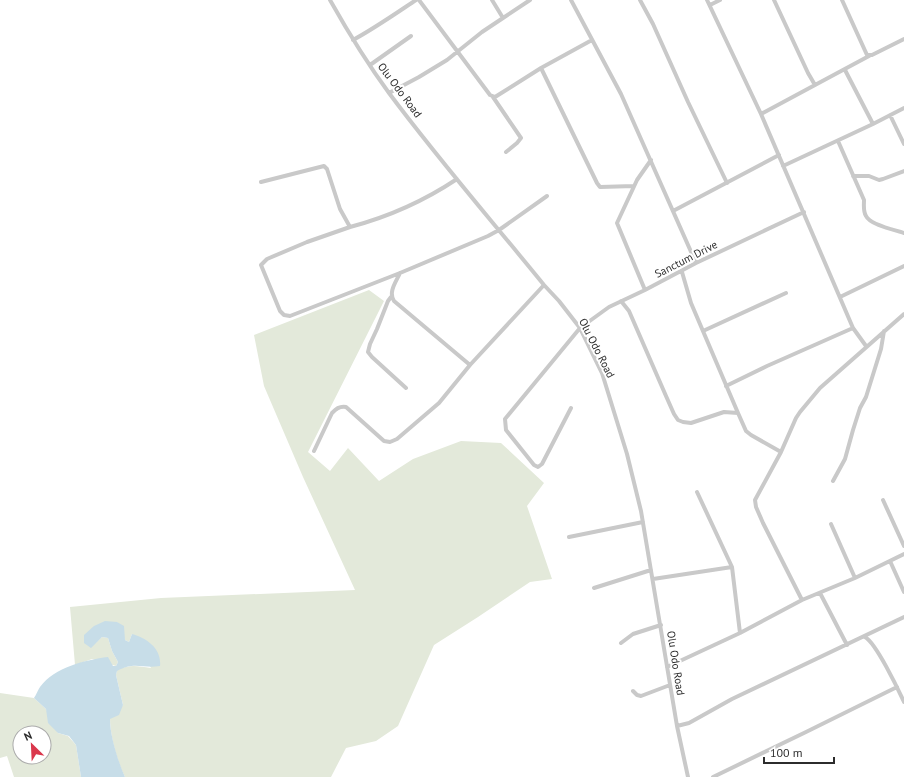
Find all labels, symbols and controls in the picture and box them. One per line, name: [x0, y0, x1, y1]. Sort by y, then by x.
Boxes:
street label: Olu Odo Road: [375, 60, 425, 120]
street label: Sanctum Drive: [652, 237, 720, 281]
street label: Olu Odo Road: [576, 316, 618, 380]
street label: Olu Odo Road: [664, 630, 688, 696]
north arrow: [12, 725, 52, 765]
text: N: [22, 728, 34, 744]
scale bar: [764, 739, 834, 765]
text: 100 m: [770, 745, 803, 760]

